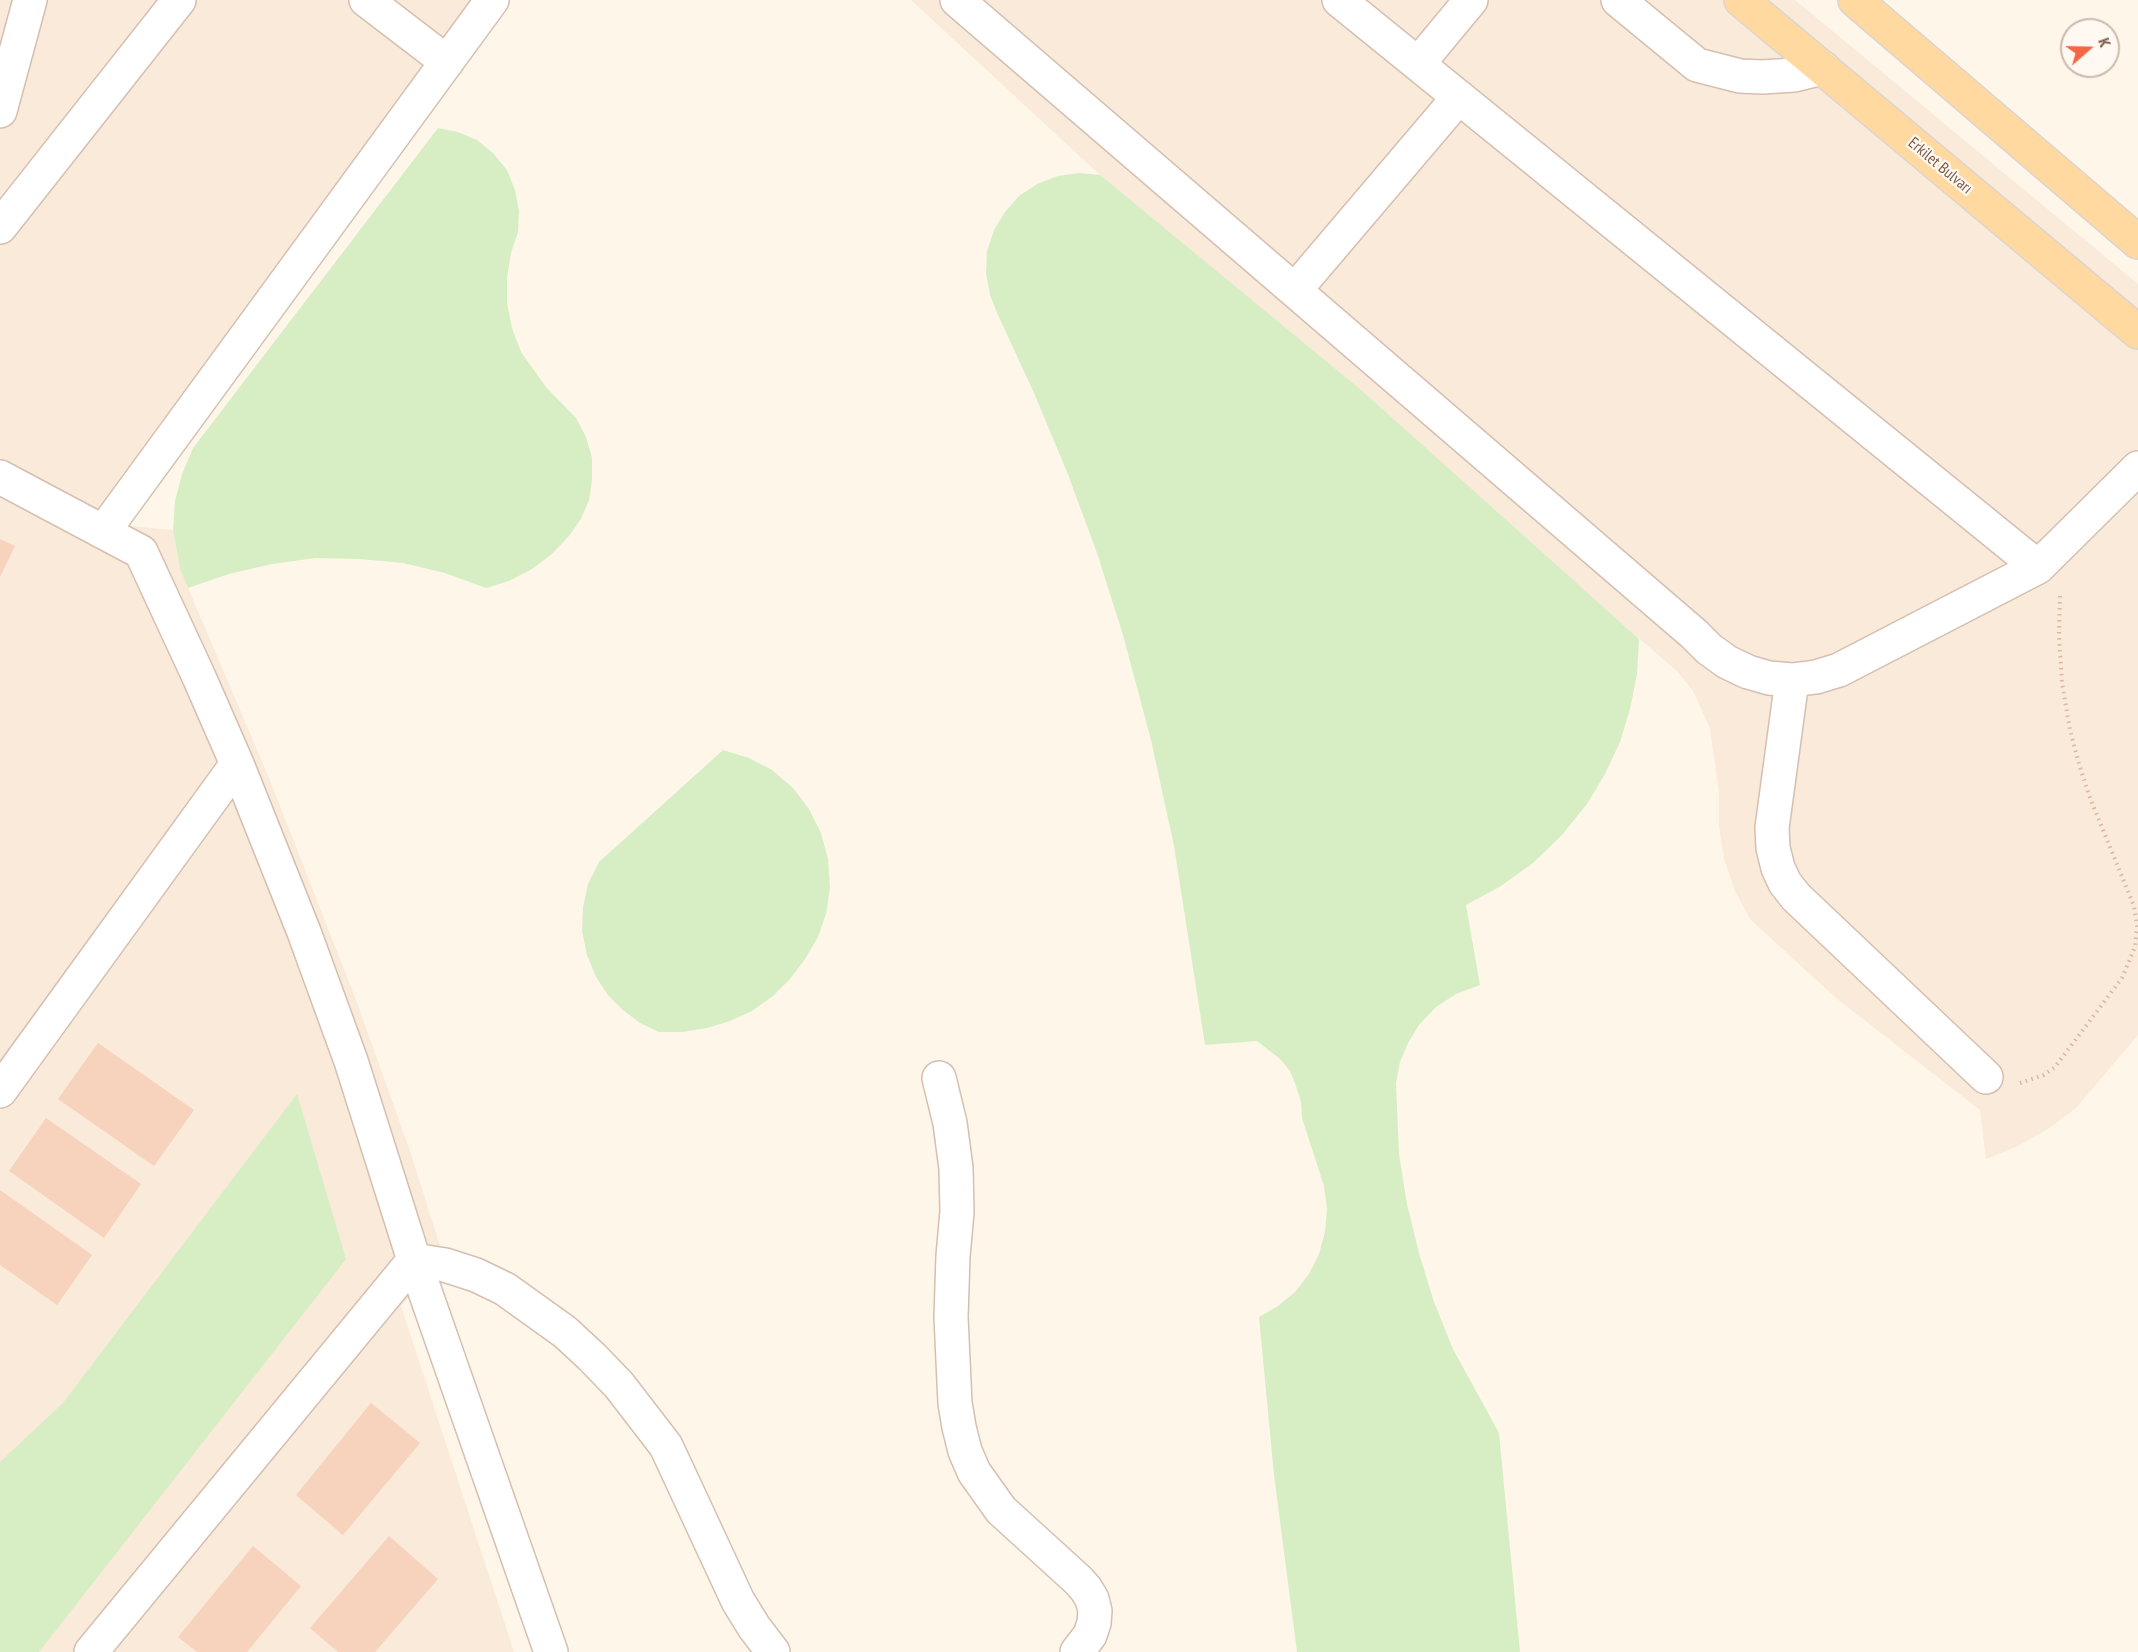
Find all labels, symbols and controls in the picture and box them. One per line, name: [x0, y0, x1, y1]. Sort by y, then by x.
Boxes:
north arrow: [2060, 18, 2120, 78]
text: K: [2094, 35, 2116, 50]
street label: Erkilet Bulvarı: [1904, 134, 1976, 198]

